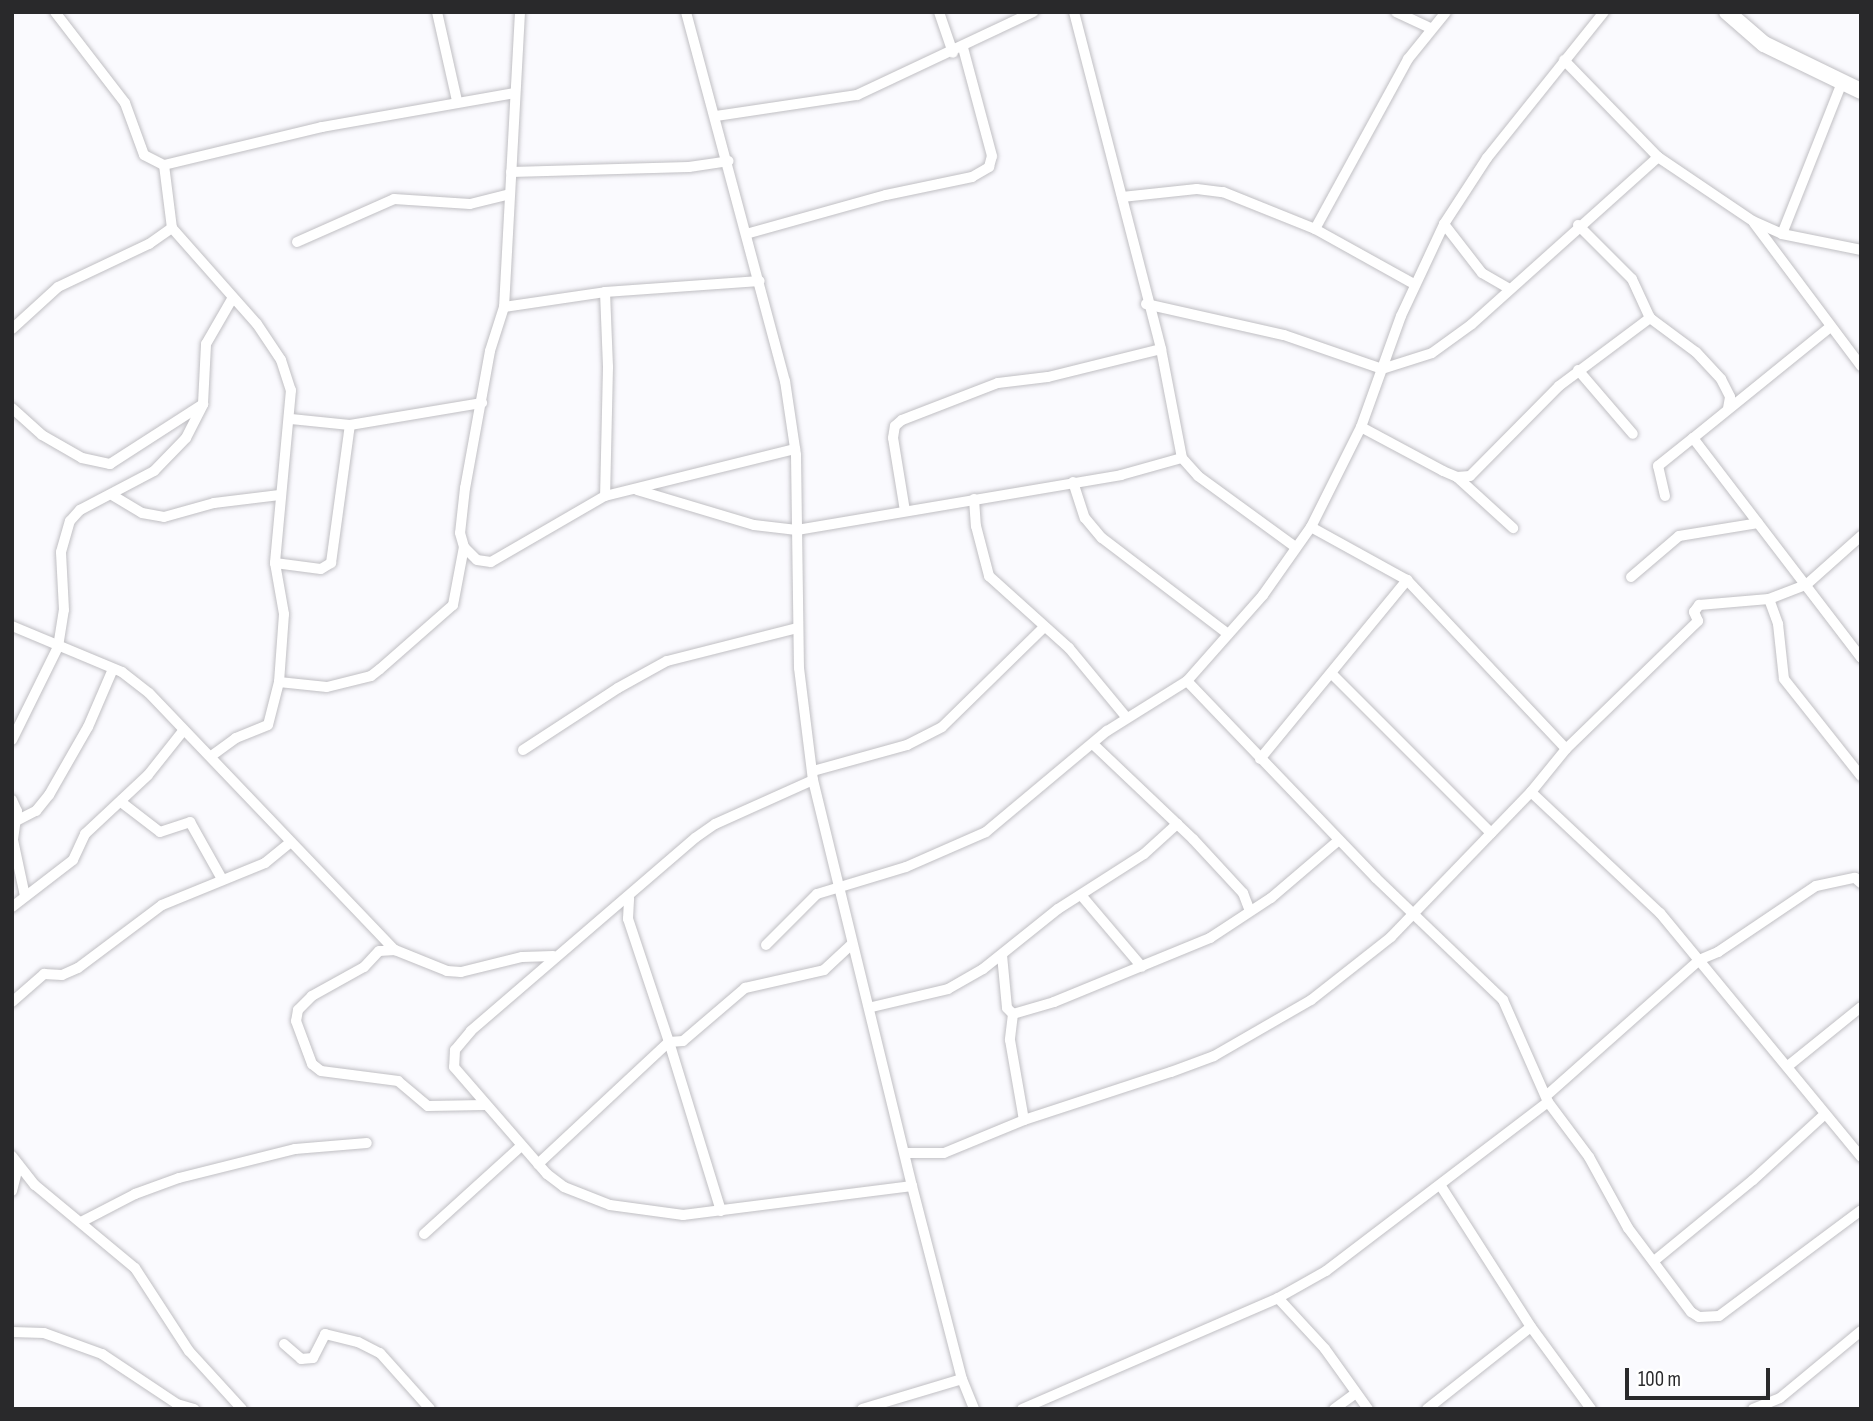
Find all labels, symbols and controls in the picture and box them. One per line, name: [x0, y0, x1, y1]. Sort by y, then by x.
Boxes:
scale bar: [1628, 1354, 1773, 1398]
text: 100 m: [1638, 1367, 1681, 1392]

